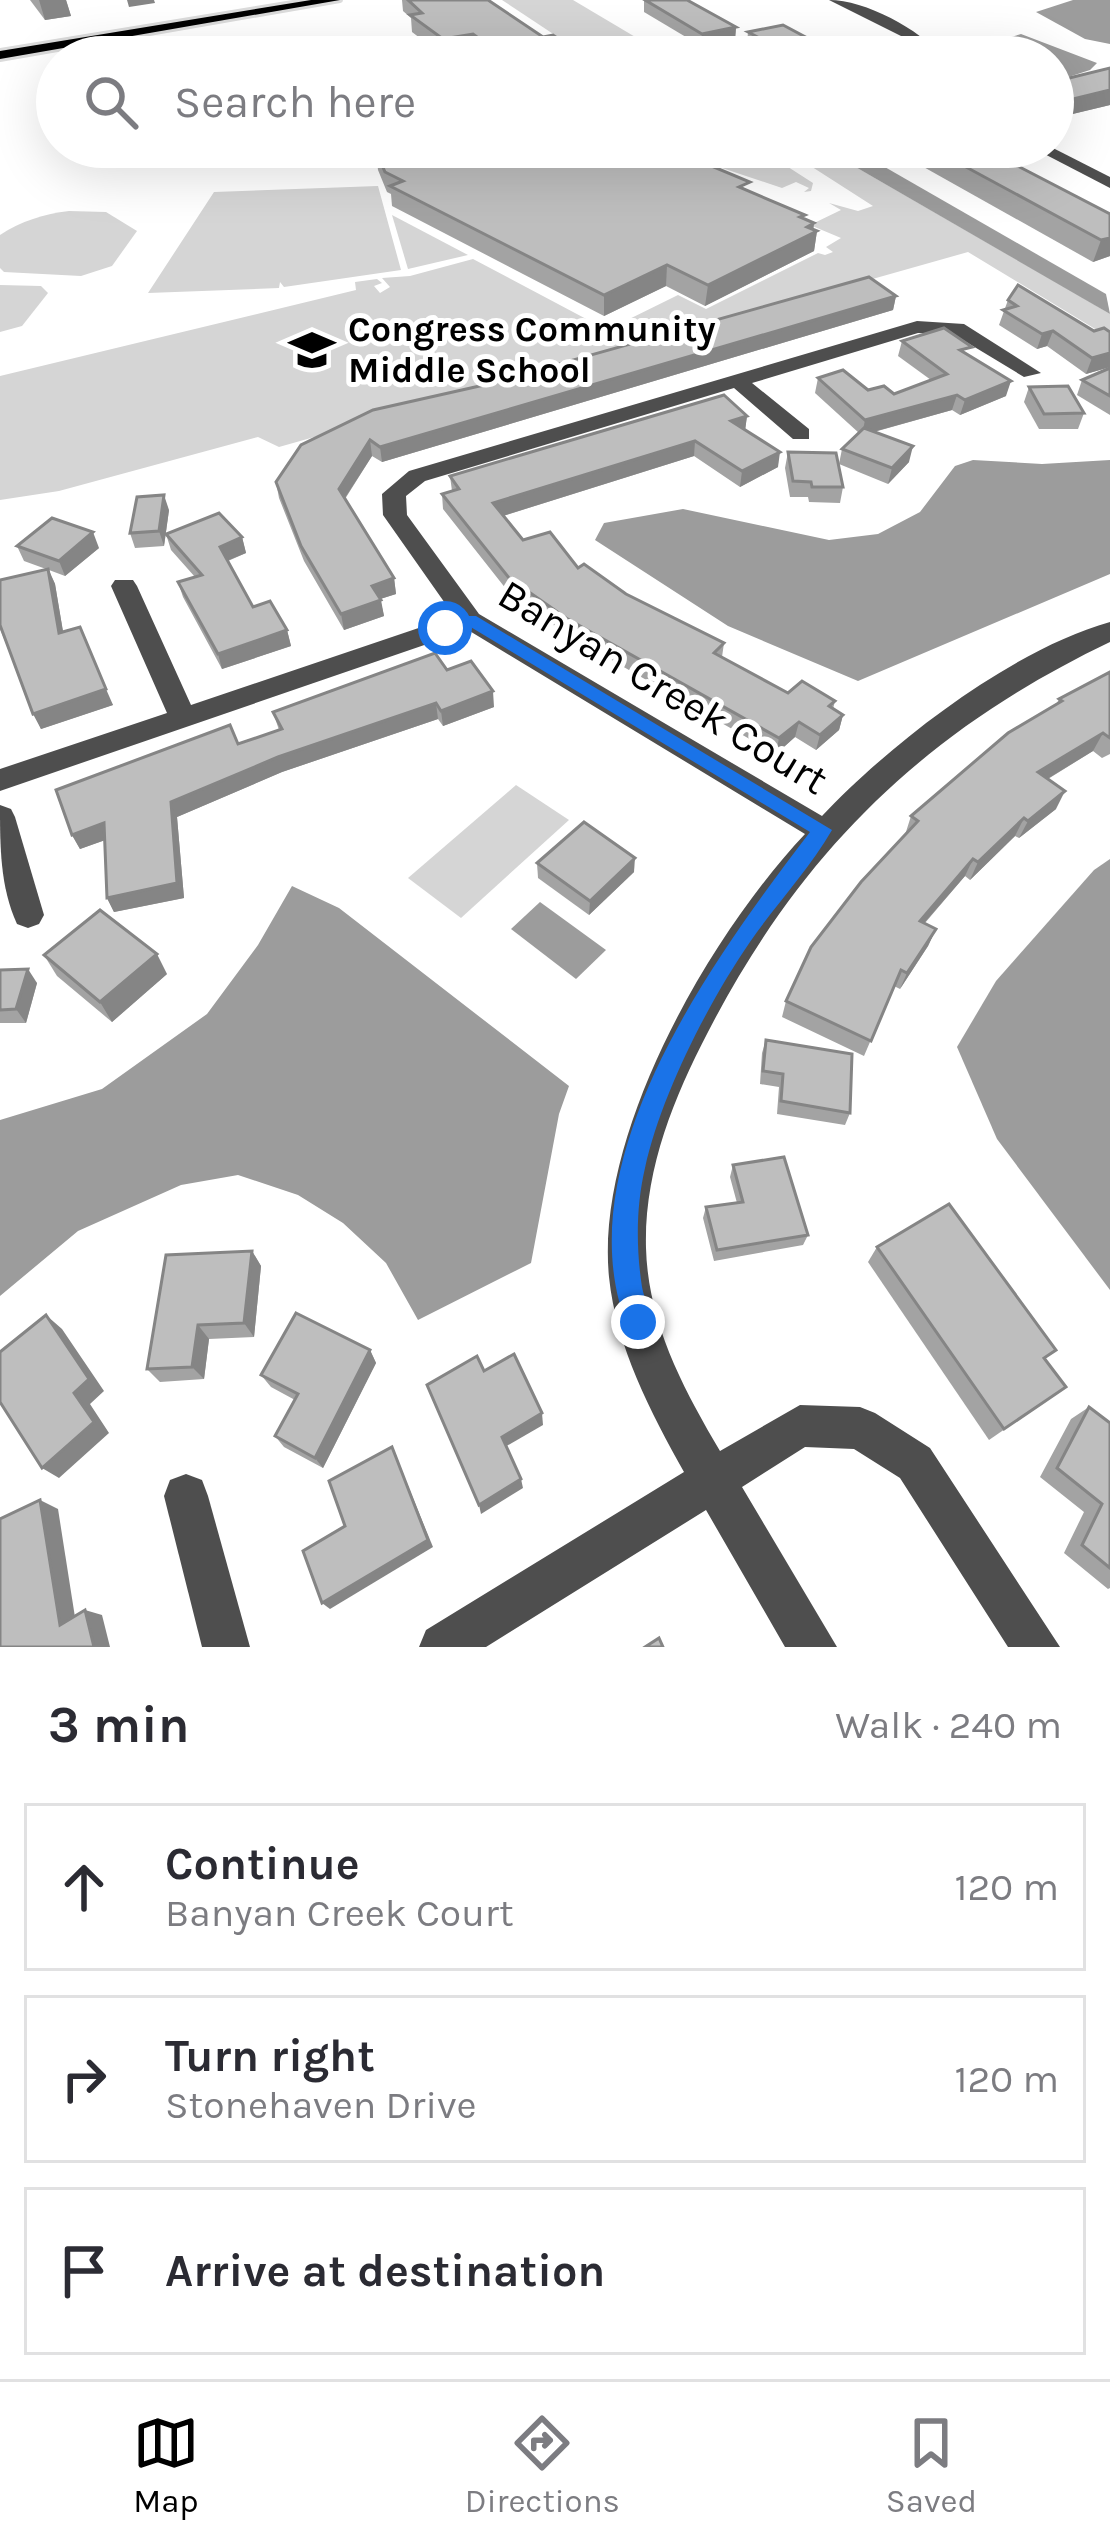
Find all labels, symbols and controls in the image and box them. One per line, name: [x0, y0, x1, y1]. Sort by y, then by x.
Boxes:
search box: [36, 36, 1074, 168]
icon: search: [78, 69, 144, 135]
text: Search here: [174, 76, 416, 128]
place label: Congress Community Middle School: [348, 308, 716, 391]
school or university icon: Congress Community Middle School: [287, 325, 337, 375]
street label: Banyan Creek Court: [489, 569, 837, 805]
route start: [418, 601, 472, 655]
route end: [611, 1295, 665, 1349]
text: 3 min: [48, 1695, 190, 1755]
text: Walk · 240 m: [835, 1702, 1062, 1748]
text: Continue: [165, 1838, 360, 1890]
icon: ahead: [51, 1854, 117, 1920]
text: 120 m: [955, 1864, 1059, 1910]
text: Banyan Creek Court: [165, 1890, 514, 1936]
text: Turn right: [165, 2030, 375, 2082]
icon: right: [51, 2046, 117, 2112]
text: 120 m: [955, 2056, 1059, 2102]
text: Stonehaven Drive: [165, 2082, 477, 2128]
icon: arrive: [51, 2238, 117, 2304]
text: Arrive at destination: [165, 2245, 605, 2297]
tab: Map: [133, 2410, 199, 2520]
tab: Directions: [465, 2410, 620, 2520]
tab: Saved: [886, 2410, 977, 2520]

